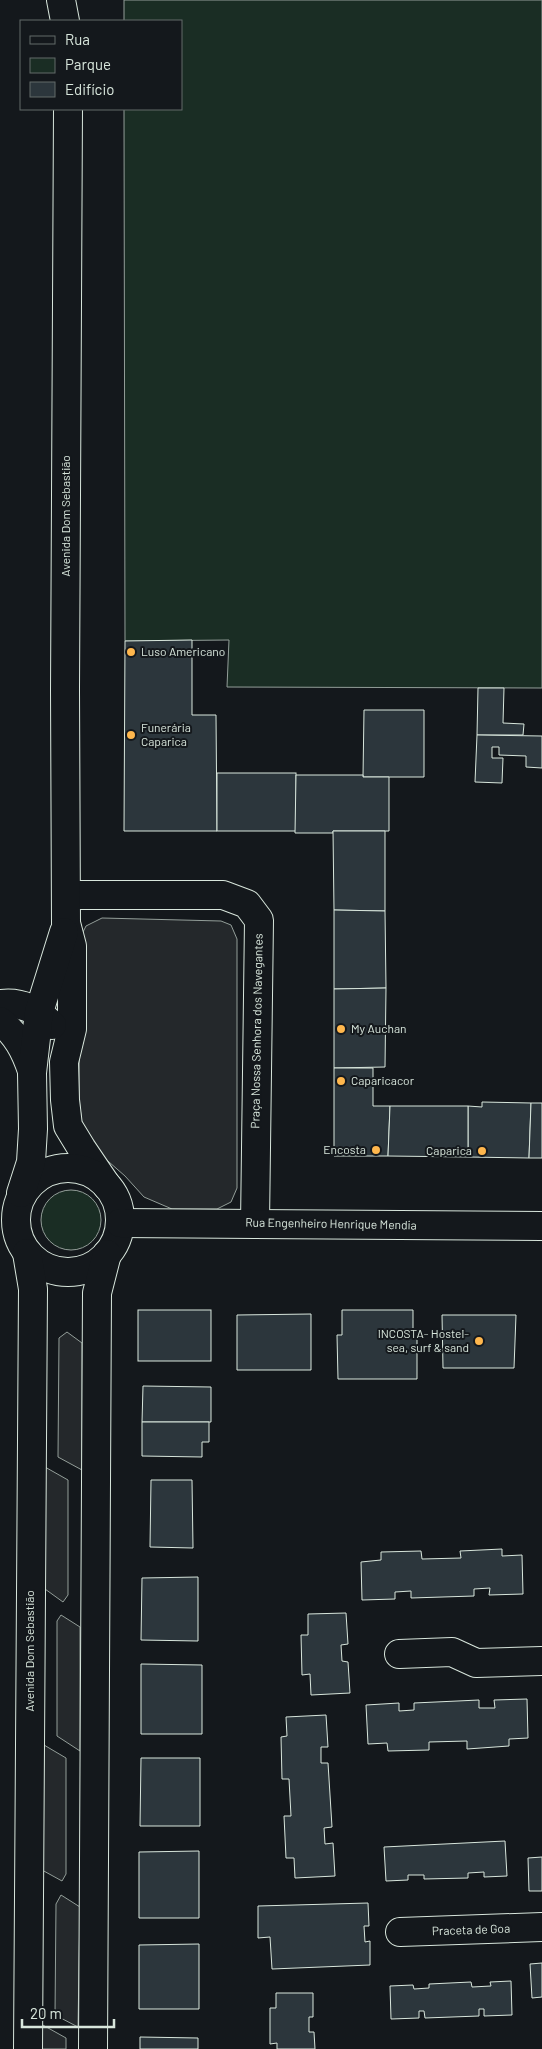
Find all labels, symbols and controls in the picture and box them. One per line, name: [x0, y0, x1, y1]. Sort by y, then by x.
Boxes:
legend: [20, 20, 182, 110]
text: Rua: [65, 30, 90, 48]
text: Parque: [65, 55, 111, 73]
text: Edifício: [65, 80, 114, 98]
street label: Avenida Dom Sebastião: [58, 455, 72, 577]
place label: Luso Americano: [141, 644, 225, 658]
marker: Luso Americano: [125, 646, 137, 658]
place label: Funerária Caparica: [141, 720, 191, 748]
marker: Funerária Caparica: [125, 729, 137, 741]
street label: Praça Nossa Senhora dos Navegantes: [247, 933, 265, 1129]
place label: My Auchan: [351, 1021, 407, 1035]
marker: My Auchan: [335, 1023, 347, 1035]
place label: Caparicacor: [351, 1073, 415, 1087]
marker: Caparicacor: [335, 1075, 347, 1087]
place label: Encosta: [323, 1142, 366, 1156]
place label: Caparica: [426, 1143, 472, 1157]
marker: Encosta: [370, 1144, 382, 1156]
marker: Caparica: [476, 1145, 488, 1157]
street label: Rua Engenheiro Henrique Mendia: [245, 1215, 417, 1231]
place label: INCOSTA- Hostel- sea, surf & sand: [378, 1326, 469, 1354]
marker: INCOSTA- Hostel- sea, surf & sand: [473, 1335, 485, 1347]
street label: Avenida Dom Sebastião: [22, 1590, 36, 1712]
street label: Praceta de Goa: [432, 1921, 510, 1937]
scale bar: [22, 1996, 115, 2028]
text: 20 m: [30, 2004, 62, 2022]

